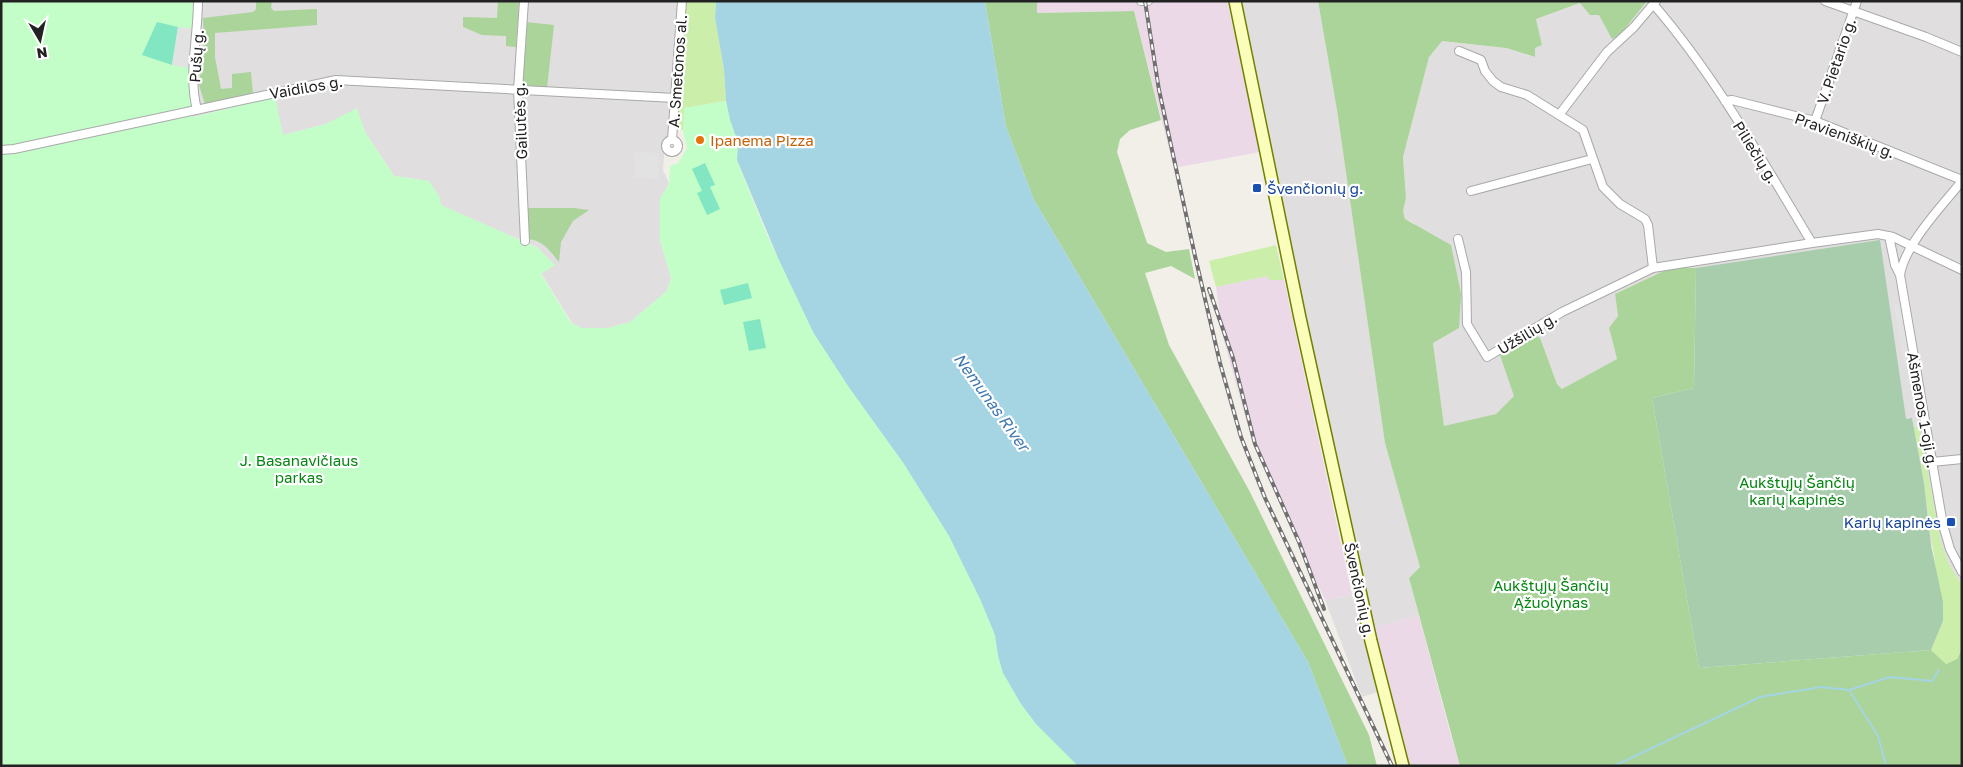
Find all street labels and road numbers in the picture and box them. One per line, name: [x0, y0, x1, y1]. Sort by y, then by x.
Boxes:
street label: A. Smetonos al.: [664, 14, 690, 128]
street label: V. Pietario g.: [1813, 16, 1859, 106]
street label: Pušų g.: [185, 29, 207, 83]
street label: Vaidilos g.: [268, 72, 344, 102]
street label: Gailutės g.: [510, 82, 530, 160]
street label: Pravieniškių g.: [1793, 109, 1897, 161]
street label: Piliečių g.: [1730, 117, 1782, 187]
street label: Užšilių g.: [1494, 308, 1560, 358]
street label: Ašmenos 1-oji g.: [1904, 351, 1942, 469]
street label: Švenčionių g.: [1341, 541, 1379, 639]

